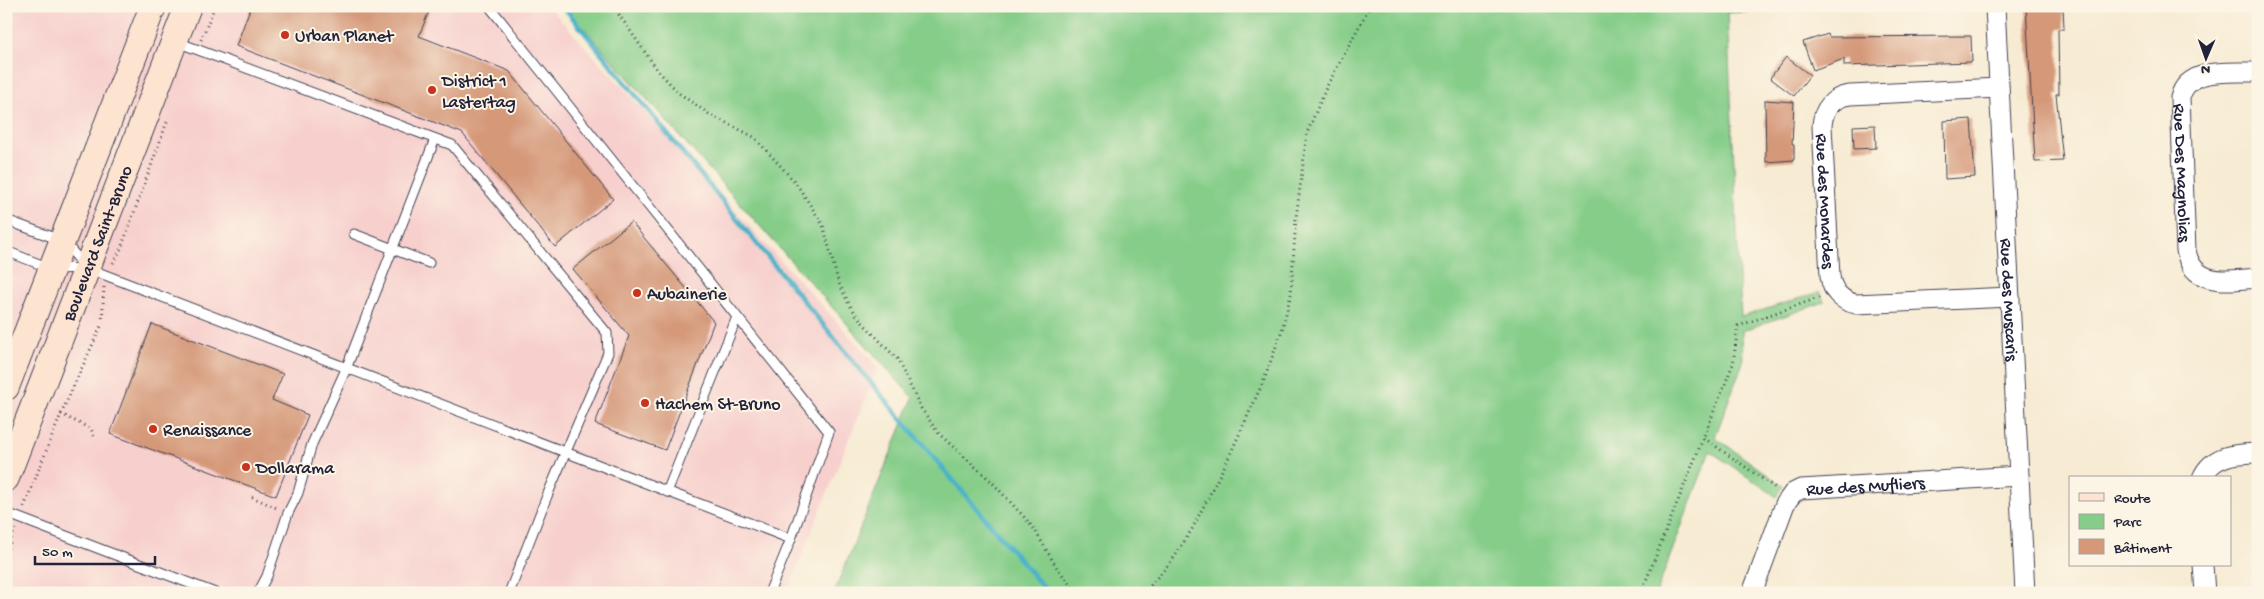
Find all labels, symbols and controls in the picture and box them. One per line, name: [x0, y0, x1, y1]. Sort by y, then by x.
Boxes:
place label: Urban Planet: [295, 27, 395, 48]
marker: Urban Planet: [279, 29, 291, 41]
north arrow: [2182, 32, 2232, 82]
text: N: [2201, 60, 2210, 77]
place label: District 1 Lastertag: [441, 72, 516, 114]
marker: District 1 Lastertag: [426, 84, 438, 96]
street label: Rue Des Magnolias: [2167, 103, 2194, 244]
street label: Rue des Monardes: [1809, 133, 1838, 271]
street label: Boulevard Saint-Bruno: [59, 163, 139, 326]
street label: Rue des Muscaris: [1994, 238, 2021, 363]
place label: Aubainerie: [647, 285, 728, 306]
marker: Aubainerie: [631, 287, 643, 299]
place label: Hachem St-Bruno: [655, 395, 781, 416]
marker: Hachem St-Bruno: [639, 397, 651, 409]
place label: Renaissance: [163, 421, 252, 442]
marker: Renaissance: [147, 423, 159, 435]
place label: Dollarama: [255, 459, 335, 480]
marker: Dollarama: [240, 461, 252, 473]
street label: Rue des Mufliers: [1806, 474, 1927, 502]
legend: [2069, 476, 2232, 566]
text: Route: [2114, 490, 2151, 508]
text: Parc: [2113, 514, 2142, 532]
scale bar: [35, 534, 155, 566]
text: Bâtiment: [2113, 540, 2173, 558]
text: 50 m: [42, 544, 73, 562]

